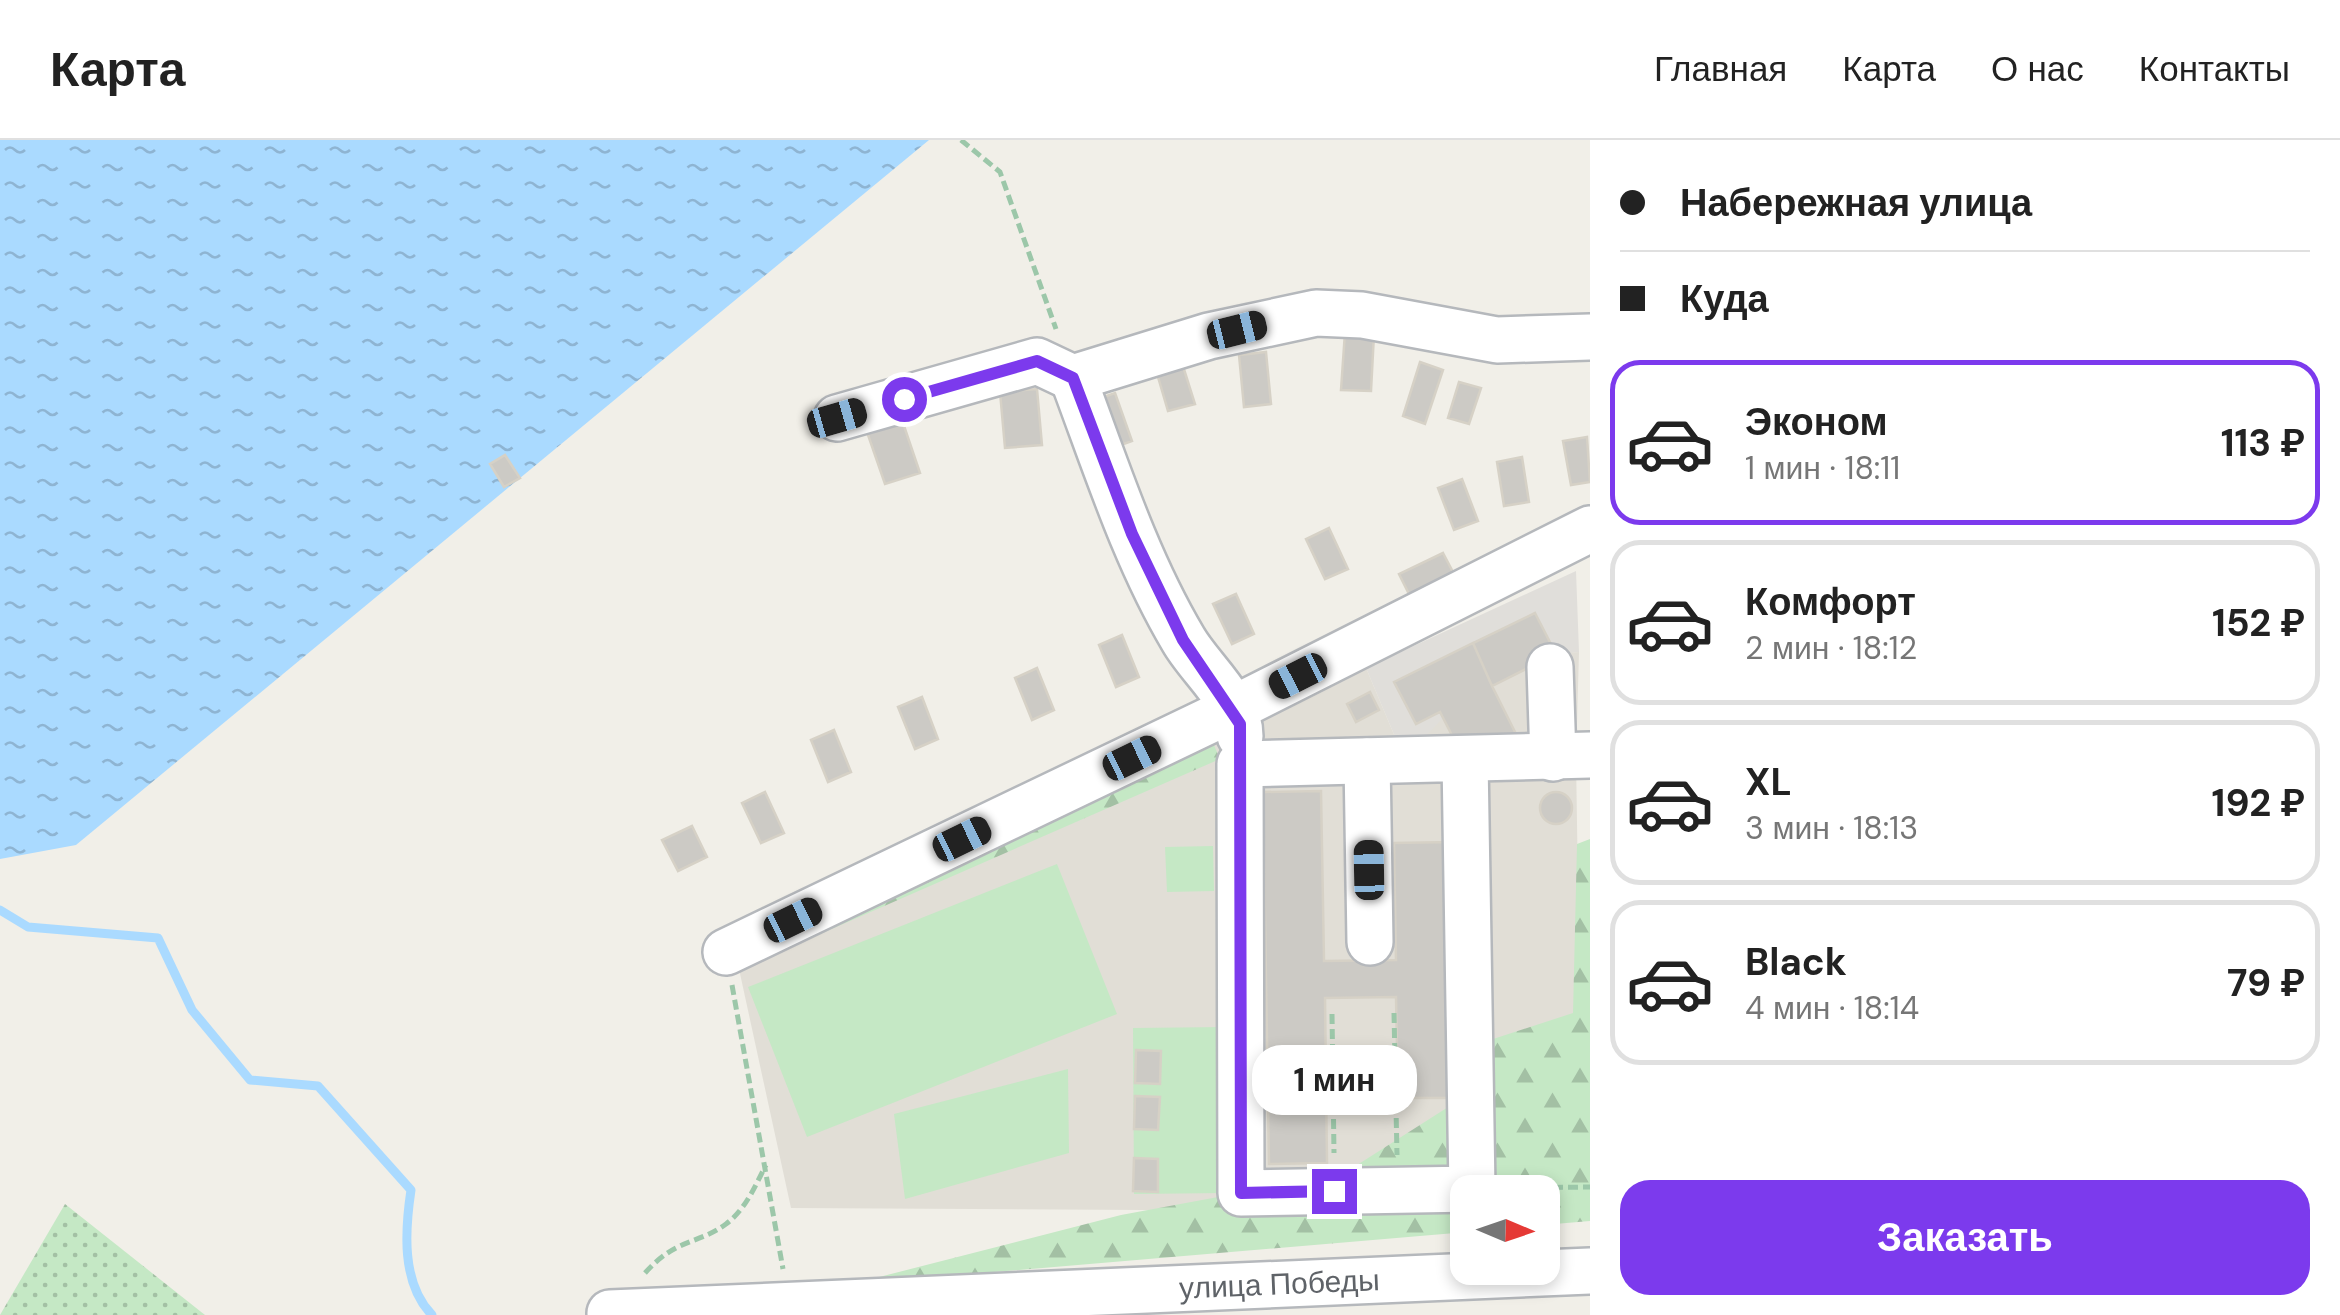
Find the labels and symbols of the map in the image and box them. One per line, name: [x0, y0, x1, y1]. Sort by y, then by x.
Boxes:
car: [1204, 308, 1270, 352]
route start: [882, 377, 927, 422]
car: [804, 395, 870, 441]
car: [1264, 649, 1332, 703]
car: [1098, 731, 1166, 785]
car: [928, 812, 996, 866]
car: [1353, 840, 1385, 900]
car: [759, 893, 827, 947]
callout: 1 мин: [1252, 1046, 1416, 1116]
route end: [1312, 1169, 1357, 1214]
north arrow: [1450, 1175, 1560, 1285]
street label: улица Победы: [1178, 1260, 1380, 1308]

